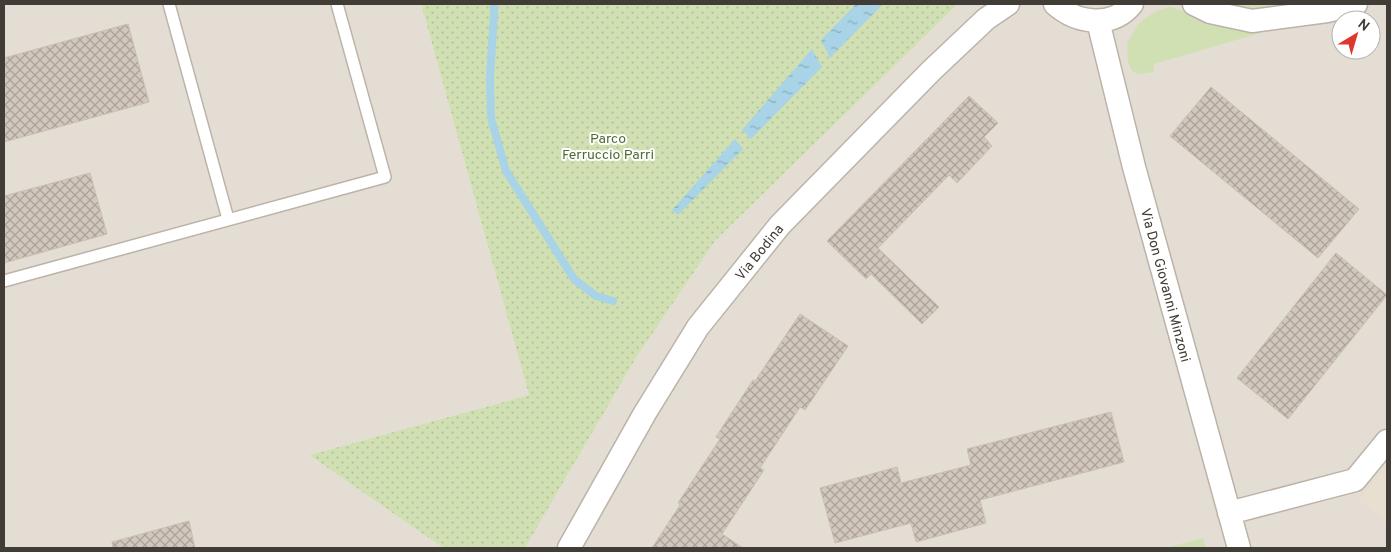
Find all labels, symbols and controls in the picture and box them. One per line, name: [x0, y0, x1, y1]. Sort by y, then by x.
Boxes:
north arrow: [1331, 10, 1381, 60]
text: N: [1354, 16, 1372, 36]
park label: Parco Ferruccio Parri: [562, 131, 654, 164]
street label: Via Don Giovanni Minzoni: [1136, 207, 1193, 364]
street label: Via Bodina: [732, 221, 788, 284]

